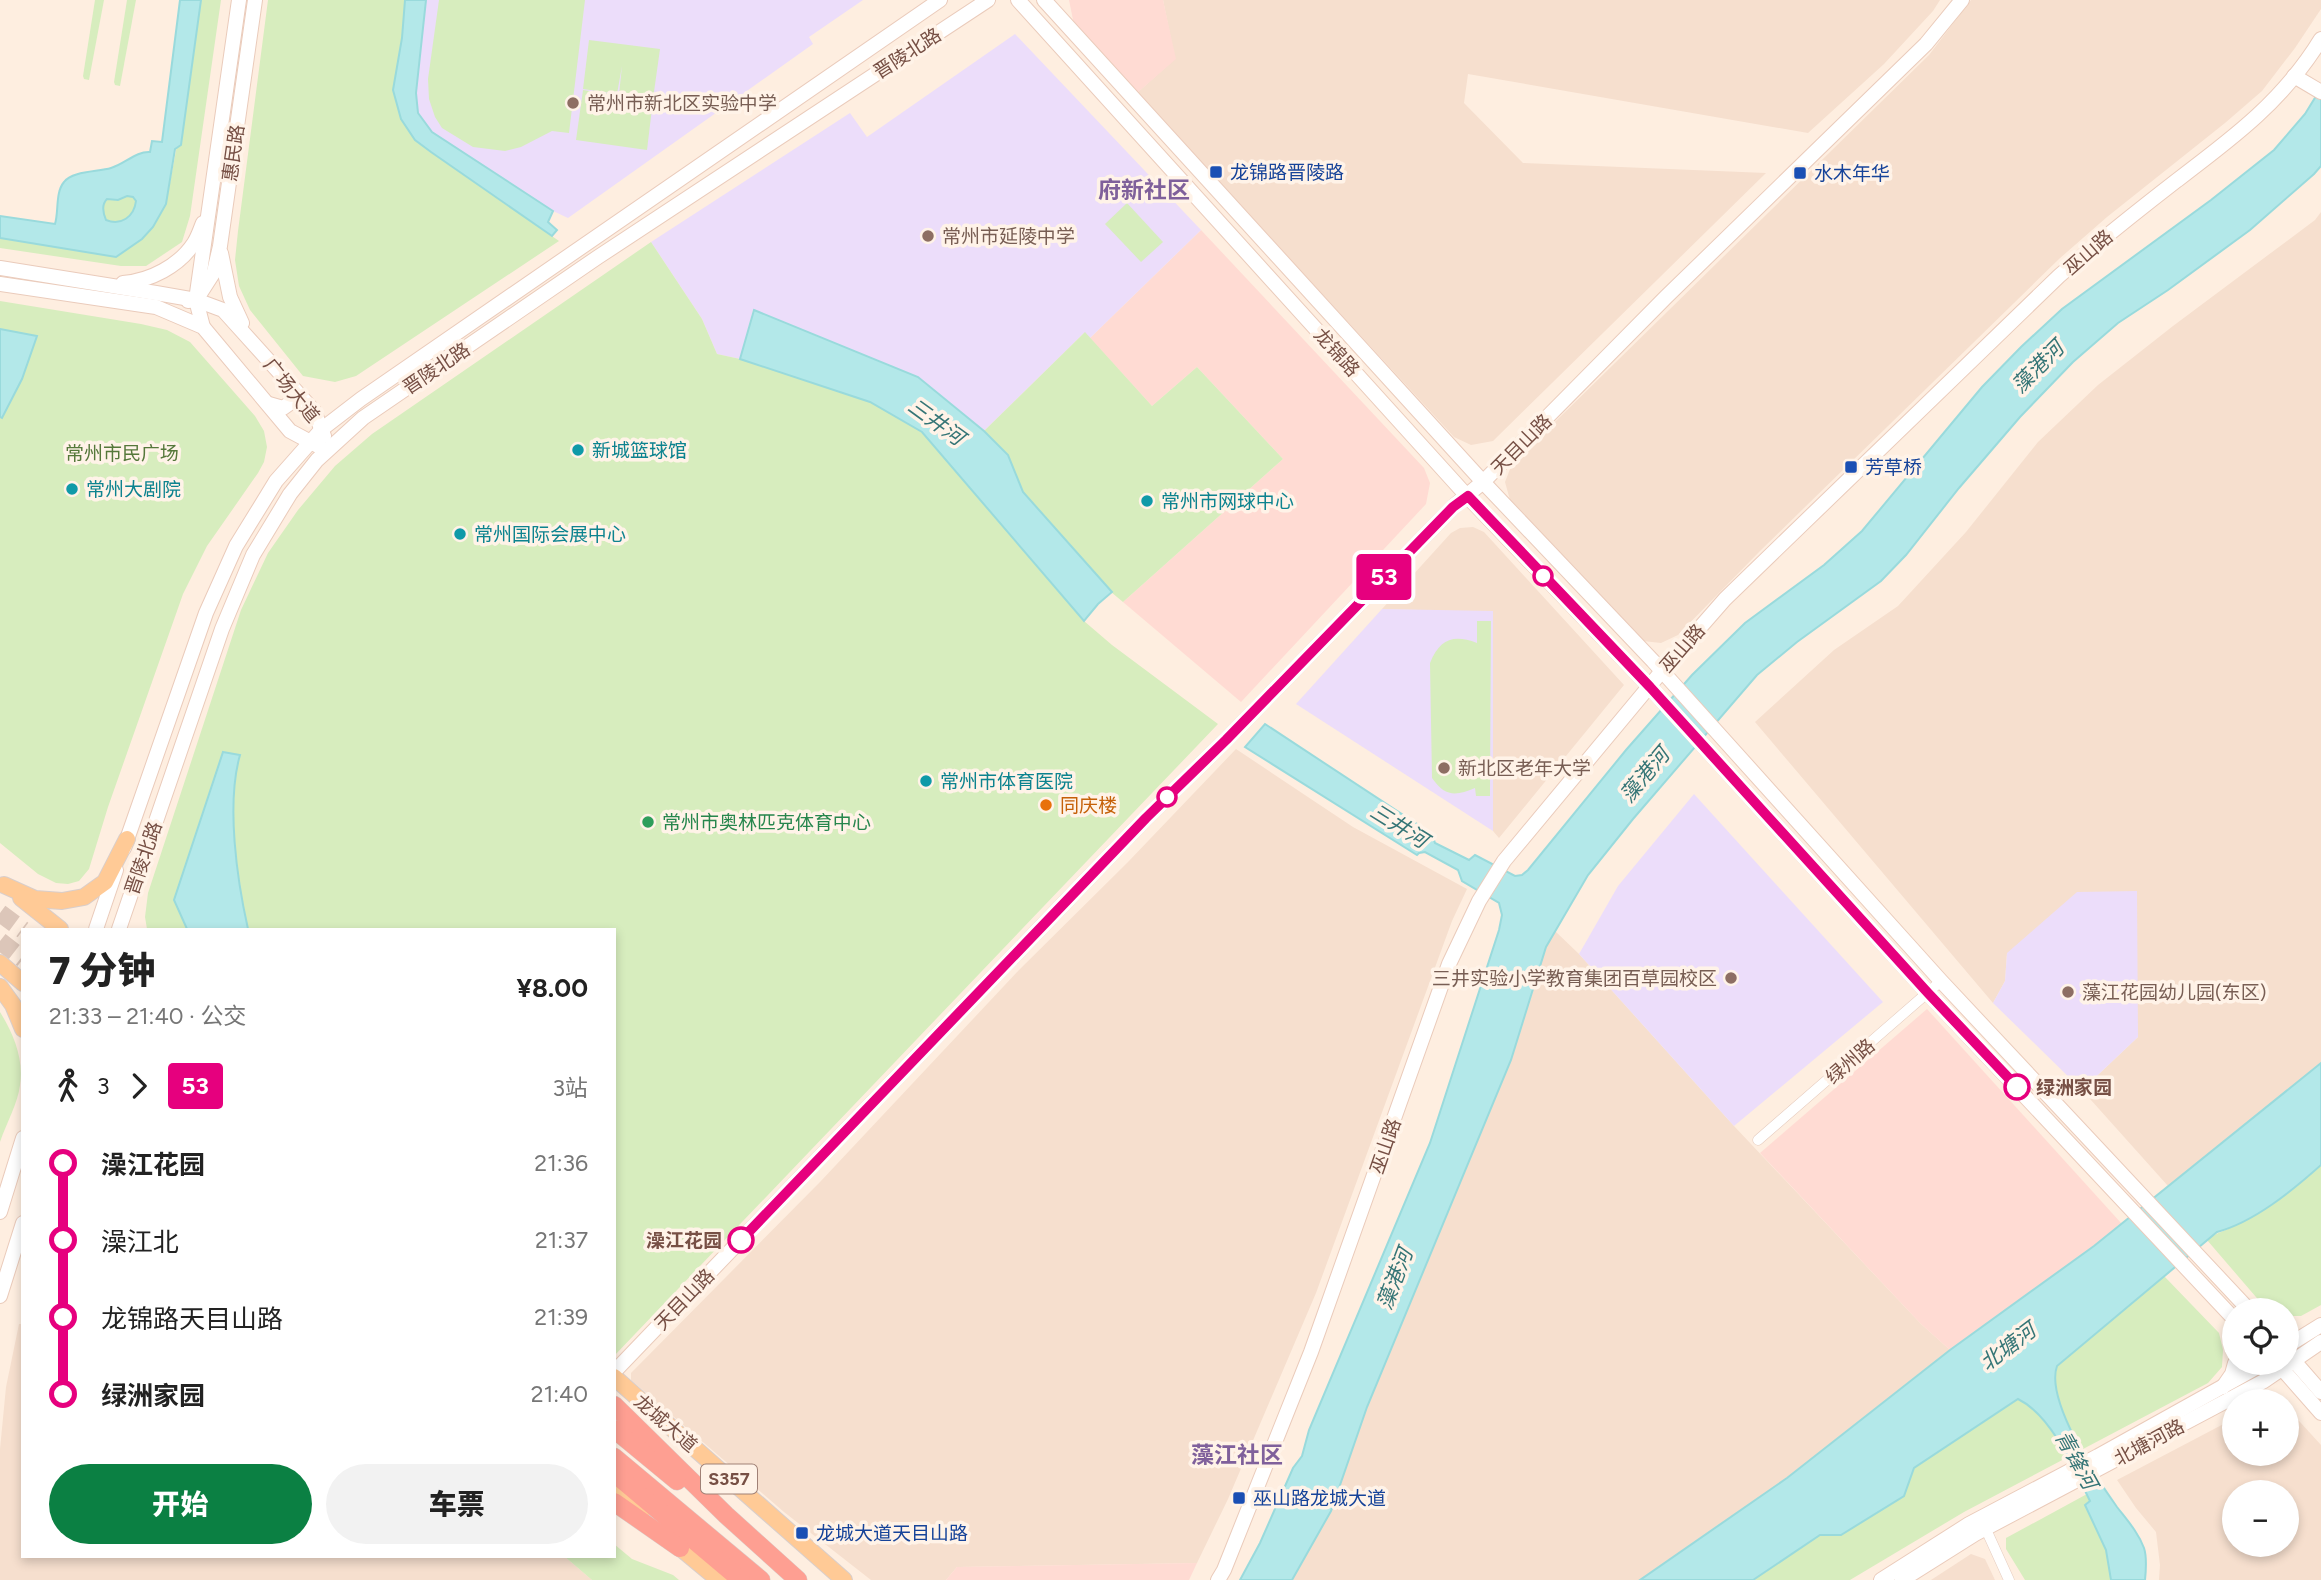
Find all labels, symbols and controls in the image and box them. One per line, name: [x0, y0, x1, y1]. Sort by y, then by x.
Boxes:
street label: 晋陵北路: [869, 23, 945, 84]
place label: 常州市新北区实验中学: [587, 92, 777, 115]
marker: 常州市新北区实验中学: [565, 95, 581, 111]
street label: 惠民路: [218, 123, 249, 183]
place label: 龙锦路晋陵路: [1230, 161, 1344, 184]
place label: 水木年华: [1814, 162, 1890, 185]
marker: 龙锦路晋陵路: [1208, 164, 1224, 180]
marker: 水木年华: [1792, 165, 1808, 181]
district label: 府新社区: [1098, 176, 1190, 204]
place label: 常州市延陵中学: [942, 225, 1075, 248]
street label: 巫山路: [2059, 225, 2117, 280]
marker: 常州市延陵中学: [920, 228, 936, 244]
street label: 龙锦路: [1309, 323, 1364, 381]
water label: 藻港河: [2007, 333, 2072, 398]
street label: 晋陵北路: [398, 338, 474, 399]
street label: 广场大道: [259, 354, 324, 427]
water label: 三井河: [903, 393, 972, 453]
street label: 天目山路: [1486, 409, 1556, 479]
place label: 新城篮球馆: [592, 439, 687, 462]
park label: 常州市民广场: [65, 442, 179, 465]
marker: 新城篮球馆: [570, 442, 586, 458]
place label: 芳草桥: [1865, 456, 1922, 479]
marker: 芳草桥: [1843, 459, 1859, 475]
place label: 常州大剧院: [86, 478, 181, 501]
marker: 常州大剧院: [64, 481, 80, 497]
place label: 常州市网球中心: [1161, 490, 1294, 513]
marker: 常州市网球中心: [1139, 493, 1155, 509]
place label: 常州国际会展中心: [474, 523, 626, 546]
marker: 常州国际会展中心: [452, 526, 468, 542]
line badge: 53: [1352, 554, 1416, 600]
text: 53: [1370, 562, 1398, 591]
unlabelled marker: [1533, 566, 1553, 586]
street label: 巫山路: [1655, 619, 1710, 677]
water label: 藻港河: [1615, 739, 1677, 807]
place label: 新北区老年大学: [1458, 757, 1591, 780]
marker: 新北区老年大学: [1436, 760, 1452, 776]
place label: 常州市体育医院: [940, 770, 1073, 793]
marker: 常州市体育医院: [918, 773, 934, 789]
unlabelled marker: [1157, 787, 1177, 807]
place label: 同庆楼: [1060, 794, 1117, 817]
marker: 同庆楼: [1038, 797, 1054, 813]
water label: 三井河: [1366, 798, 1436, 855]
place label: 常州市奥林匹克体育中心: [662, 811, 871, 834]
marker: 常州市奥林匹克体育中心: [640, 814, 656, 830]
street label: 晋陵北路: [120, 818, 167, 898]
text: 7 分钟: [49, 948, 155, 994]
place label: 三井实验小学教育集团百草园校区: [1432, 967, 1717, 990]
marker: 三井实验小学教育集团百草园校区: [1723, 970, 1739, 986]
text: ¥8.00: [516, 972, 588, 1004]
place label: 藻江花园幼儿园(东区): [2082, 981, 2266, 1004]
marker: 藻江花园幼儿园(东区): [2060, 984, 2076, 1000]
text: 21:33 – 21:40 · 公交: [49, 1002, 247, 1030]
street label: 绿州路: [1821, 1034, 1879, 1089]
icon: walk: [49, 1067, 87, 1105]
icon: forward: [120, 1067, 158, 1105]
text: 53: [182, 1071, 209, 1100]
text: 3: [97, 1072, 110, 1100]
text: 3站: [552, 1074, 588, 1102]
marker: 绿洲家园: [2004, 1074, 2030, 1100]
place label: 绿洲家园: [2036, 1076, 2112, 1099]
street label: 巫山路: [1365, 1115, 1406, 1177]
text: 澡江花园: [101, 1149, 205, 1181]
text: 21:36: [534, 1149, 588, 1177]
text: 澡江北: [101, 1226, 179, 1258]
text: 21:37: [535, 1226, 588, 1254]
marker: 澡江花园: [728, 1227, 754, 1253]
place label: 澡江花园: [646, 1229, 722, 1252]
water label: 藻港河: [1372, 1241, 1419, 1313]
street label: 天目山路: [650, 1264, 719, 1335]
map controls: [2222, 1298, 2299, 1557]
button: locate: [2222, 1298, 2299, 1375]
text: 龙锦路天目山路: [101, 1303, 283, 1335]
text: 21:39: [534, 1303, 588, 1331]
water label: 北塘河: [1975, 1315, 2044, 1376]
text: 绿洲家园: [101, 1380, 205, 1412]
text: 21:40: [531, 1380, 588, 1408]
button: +: [2222, 1389, 2299, 1466]
street label: 龙城大道: [629, 1390, 702, 1457]
street label: 北塘河路: [2110, 1414, 2188, 1470]
water label: 青锋河: [2050, 1426, 2105, 1497]
district label: 藻江社区: [1191, 1441, 1283, 1469]
button: 开始: [49, 1464, 312, 1544]
button: 车票: [326, 1464, 588, 1544]
road number: S357: [701, 1464, 757, 1494]
button: −: [2222, 1480, 2299, 1557]
place label: 巫山路龙城大道: [1253, 1487, 1386, 1510]
marker: 巫山路龙城大道: [1231, 1490, 1247, 1506]
place label: 龙城大道天目山路: [816, 1522, 968, 1545]
marker: 龙城大道天目山路: [794, 1525, 810, 1541]

